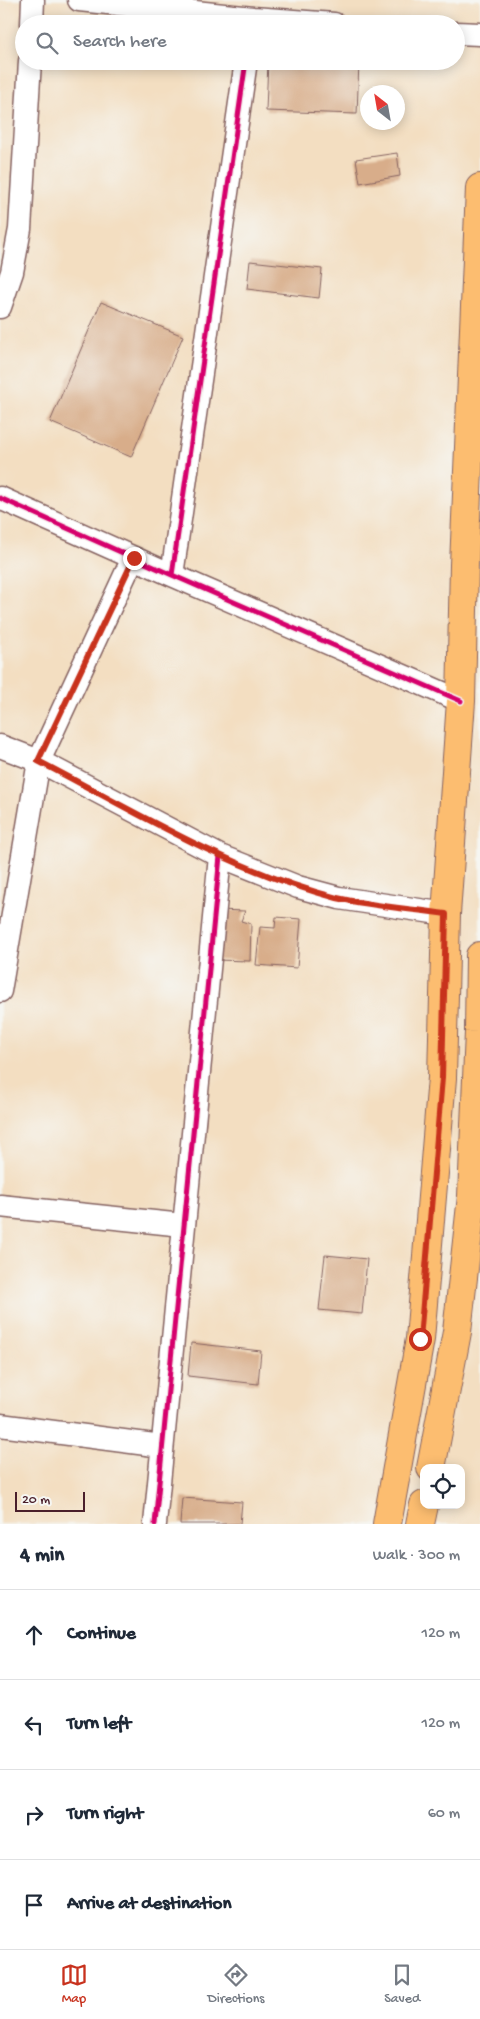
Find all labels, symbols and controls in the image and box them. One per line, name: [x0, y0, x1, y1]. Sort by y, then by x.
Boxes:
search box: [15, 15, 465, 70]
icon: search: [33, 29, 61, 57]
text: Search here: [73, 31, 167, 54]
north arrow: [360, 85, 405, 130]
route end: [123, 547, 146, 570]
route start: [409, 1328, 432, 1351]
map controls: [420, 1464, 465, 1509]
button: locate: [420, 1464, 465, 1509]
scale bar: [15, 1489, 85, 1512]
text: 20 m: [22, 1492, 50, 1509]
text: 4 min: [20, 1544, 64, 1569]
text: Walk · 300 m: [373, 1547, 460, 1566]
icon: ahead: [20, 1621, 48, 1649]
text: Continue: [67, 1623, 136, 1646]
text: 120 m: [421, 1625, 460, 1644]
icon: left: [20, 1711, 48, 1739]
text: Turn left: [67, 1713, 131, 1736]
text: 120 m: [421, 1715, 460, 1734]
icon: right: [20, 1801, 48, 1829]
text: Turn right: [67, 1803, 143, 1826]
text: 60 m: [428, 1805, 460, 1824]
icon: arrive: [20, 1891, 48, 1919]
text: Arrive at destination: [67, 1893, 231, 1916]
tab: Map: [60, 1961, 88, 2008]
tab: Directions: [208, 1961, 265, 2008]
tab: Saved: [384, 1961, 420, 2008]

